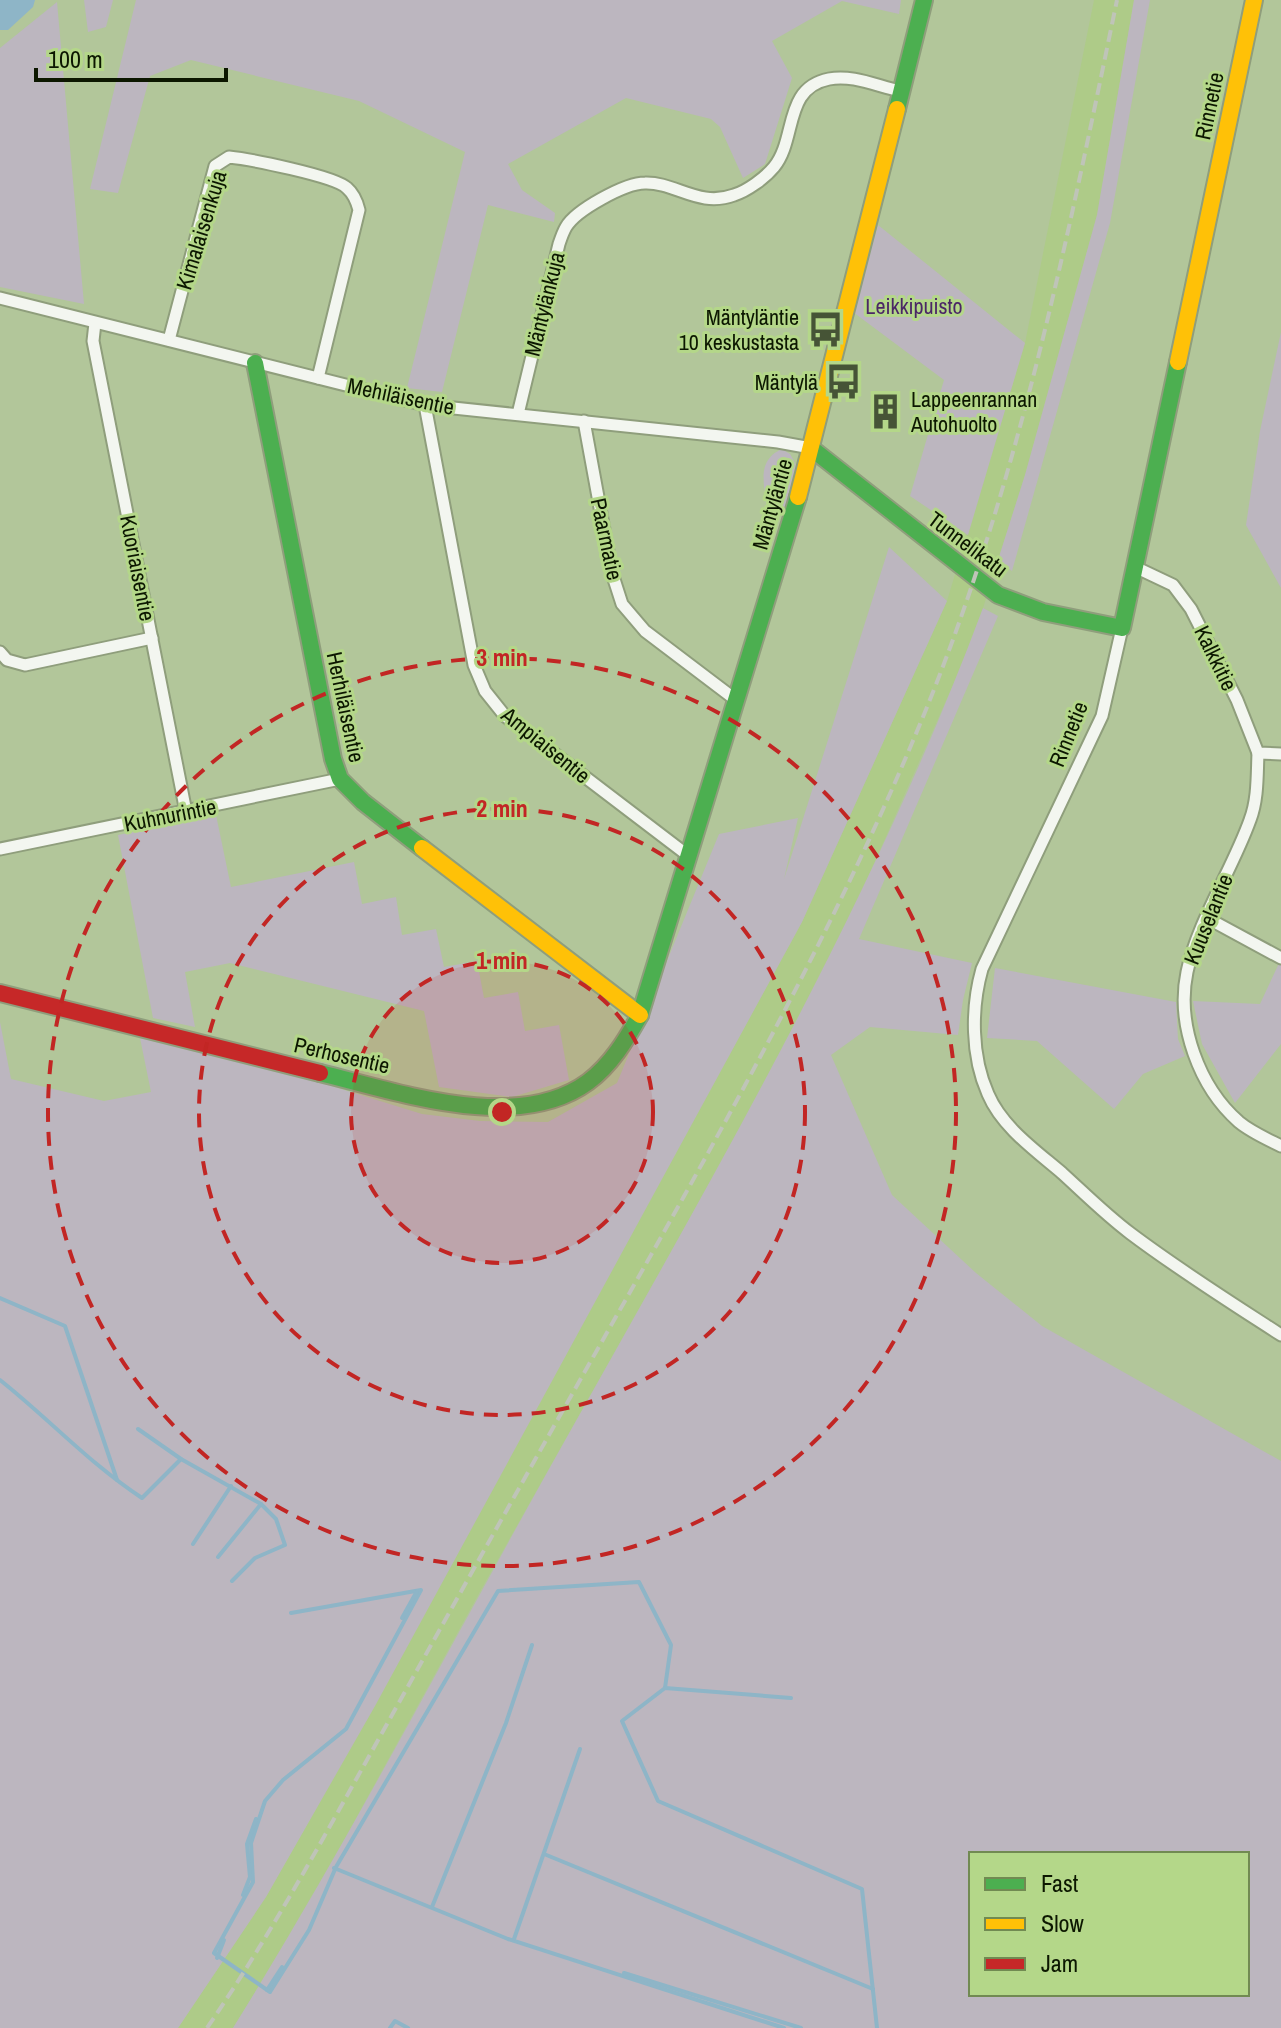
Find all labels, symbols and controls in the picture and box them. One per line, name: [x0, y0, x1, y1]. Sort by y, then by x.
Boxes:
scale bar: [36, 32, 226, 82]
text: 100 m: [48, 43, 103, 75]
street label: Rinnetie: [1187, 70, 1231, 142]
street label: Kimalaisenkuja: [169, 167, 233, 293]
street label: Mäntylänkuja: [517, 249, 571, 359]
park label: Leikkipuisto: [865, 291, 963, 321]
place label: Mäntyläntie 10 keskustasta: [679, 302, 799, 357]
bus stop icon: Mäntyläntie 10 keskustasta: [806, 311, 844, 349]
bus stop icon: Mäntylä: [825, 363, 863, 401]
place label: Mäntylä: [755, 367, 818, 397]
street label: Mehiläisentie: [345, 370, 457, 422]
place label: Lappeenrannan Autohuolto: [910, 384, 1037, 439]
building icon: Lappeenrannan Autohuolto: [866, 393, 904, 431]
street label: Mäntyläntie: [745, 455, 799, 553]
street label: Paarmatie: [584, 495, 630, 583]
street label: Tunnelikatu: [922, 504, 1014, 584]
street label: Kuoriaisentie: [113, 512, 163, 624]
street label: Kalkkitie: [1187, 620, 1245, 696]
text: 3 min: [476, 641, 528, 673]
street label: Herhiläisentie: [320, 649, 372, 765]
street label: Rinnetie: [1041, 697, 1095, 771]
street label: Ampiaisentie: [494, 699, 597, 790]
street label: Kuhnurintie: [121, 791, 219, 839]
text: 2 min: [476, 792, 528, 824]
street label: Kuuselantie: [1176, 869, 1240, 969]
text: 1 min: [476, 944, 528, 976]
street label: Perhosentie: [291, 1029, 393, 1081]
centre of rings: [488, 1098, 516, 1126]
legend: [969, 1852, 1249, 1996]
text: Fast: [1041, 1867, 1079, 1899]
text: Slow: [1041, 1907, 1084, 1939]
text: Jam: [1041, 1947, 1078, 1979]

